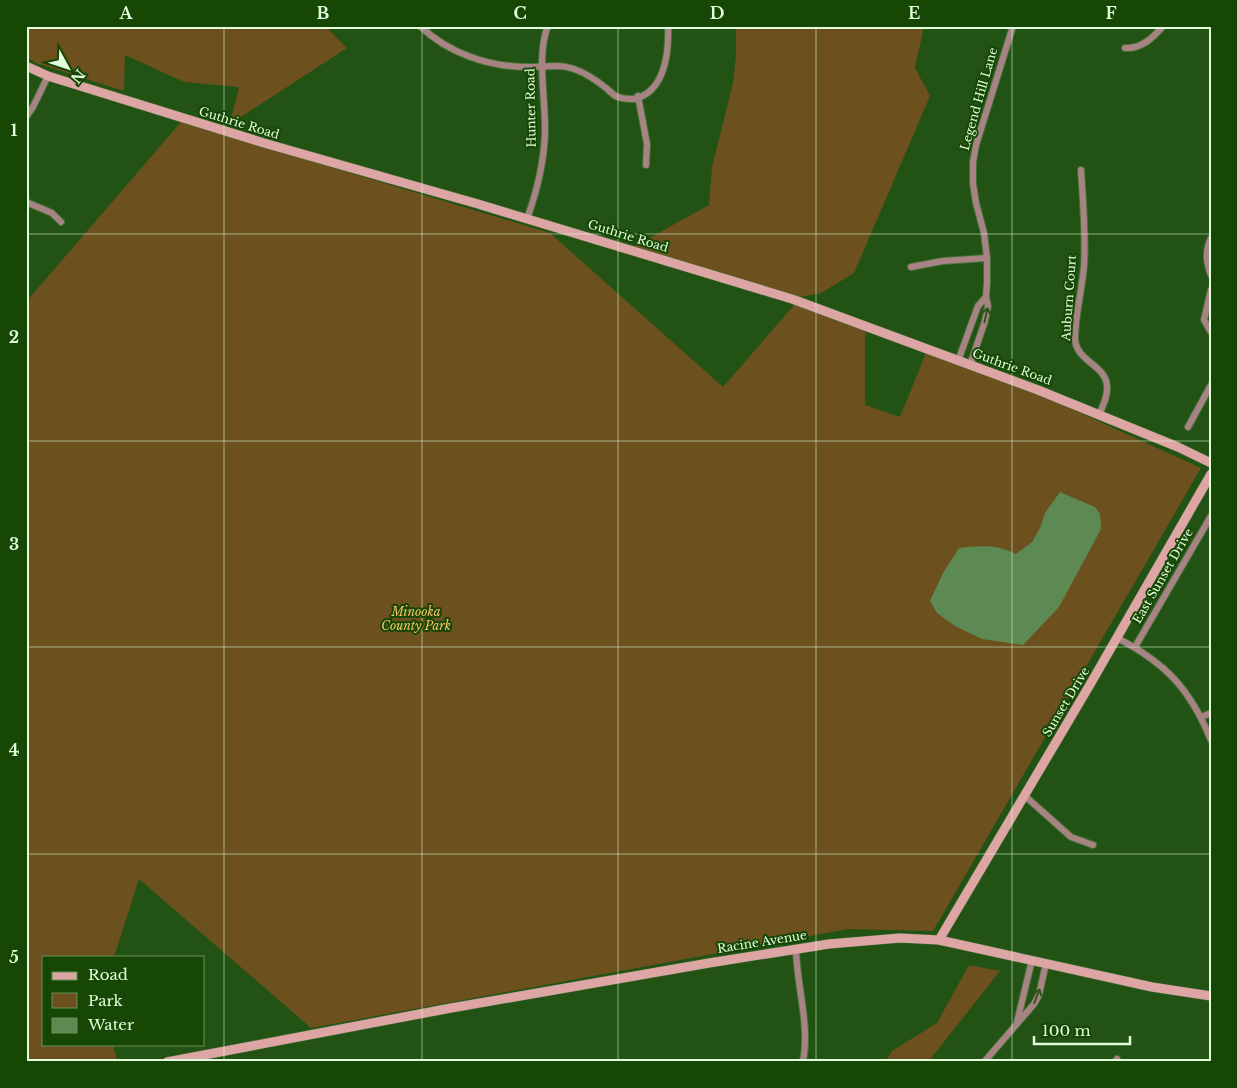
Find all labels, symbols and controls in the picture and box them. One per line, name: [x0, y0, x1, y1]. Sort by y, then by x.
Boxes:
text: A: [119, 3, 134, 23]
text: B: [317, 3, 330, 23]
text: C: [513, 3, 527, 23]
text: D: [710, 3, 724, 23]
text: E: [908, 3, 920, 23]
text: F: [1105, 3, 1117, 23]
north arrow: [42, 42, 92, 92]
street label: Legend Hill Lane: [957, 46, 1000, 152]
text: N: [67, 66, 89, 87]
street label: Hunter Road: [522, 68, 539, 148]
street label: Guthrie Road: [197, 103, 281, 142]
text: 1: [11, 120, 18, 140]
street label: Guthrie Road: [586, 216, 670, 255]
street label: Auburn Court: [1058, 254, 1079, 343]
one-way arrow: [982, 307, 992, 323]
text: 2: [9, 327, 19, 347]
street label: Guthrie Road: [970, 345, 1054, 388]
street label: East Sunset Drive: [1129, 525, 1196, 626]
text: 3: [9, 534, 19, 554]
park label: Minooka County Park: [381, 604, 451, 633]
street label: Sunset Drive: [1039, 664, 1092, 739]
text: 4: [9, 740, 19, 760]
street label: Racine Avenue: [716, 927, 808, 956]
text: 5: [9, 947, 19, 967]
legend: [42, 956, 205, 1046]
text: Road: [88, 965, 128, 984]
one-way arrow: [1033, 989, 1042, 1004]
text: Park: [88, 991, 124, 1010]
scale bar: [1034, 1013, 1131, 1045]
text: Water: [87, 1015, 135, 1034]
text: 100 m: [1042, 1021, 1091, 1040]

